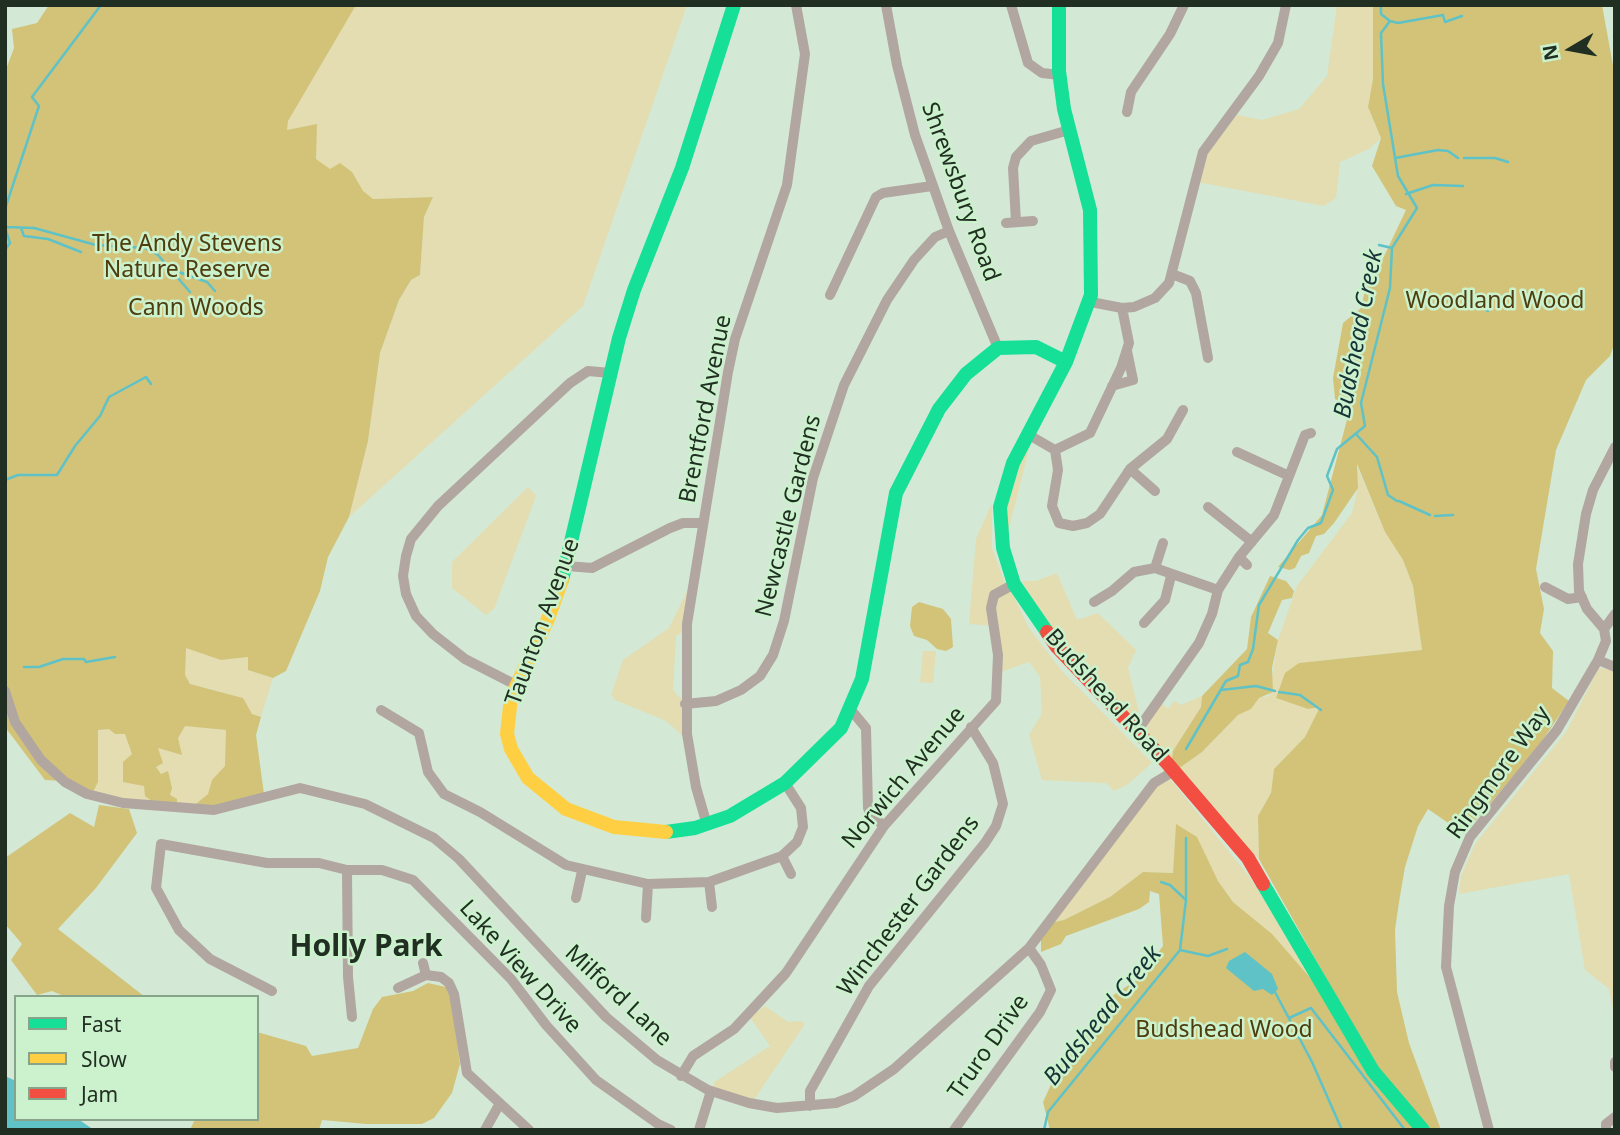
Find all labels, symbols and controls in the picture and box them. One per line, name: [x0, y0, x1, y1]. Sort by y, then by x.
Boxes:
north arrow: [1536, 14, 1606, 84]
text: N: [1536, 43, 1564, 63]
street label: Shrewsbury Road: [915, 99, 1005, 285]
park label: The Andy Stevens Nature Reserve: [92, 230, 282, 284]
water label: Budshead Creek: [1329, 247, 1389, 421]
park label: Woodland Wood: [1406, 287, 1584, 315]
park label: Cann Woods: [128, 294, 264, 322]
street label: Brentford Avenue: [674, 313, 738, 505]
street label: Newcastle Gardens: [751, 412, 827, 620]
street label: Taunton Avenue: [500, 535, 586, 709]
street label: Budshead Road: [1039, 624, 1173, 768]
street label: Norwich Avenue: [837, 701, 971, 855]
street label: Ringmore Way: [1442, 701, 1556, 845]
street label: Winchester Gardens: [832, 810, 986, 1002]
street label: Lake View Drive: [453, 895, 587, 1039]
district label: Holly Park: [289, 929, 443, 965]
street label: Milford Lane: [559, 940, 677, 1052]
water label: Budshead Creek: [1038, 940, 1168, 1092]
street label: Truro Drive: [943, 989, 1035, 1105]
legend: [14, 995, 259, 1121]
text: Fast: [81, 1010, 121, 1038]
park label: Budshead Wood: [1135, 1016, 1313, 1044]
text: Slow: [81, 1045, 127, 1073]
text: Jam: [81, 1080, 118, 1108]

